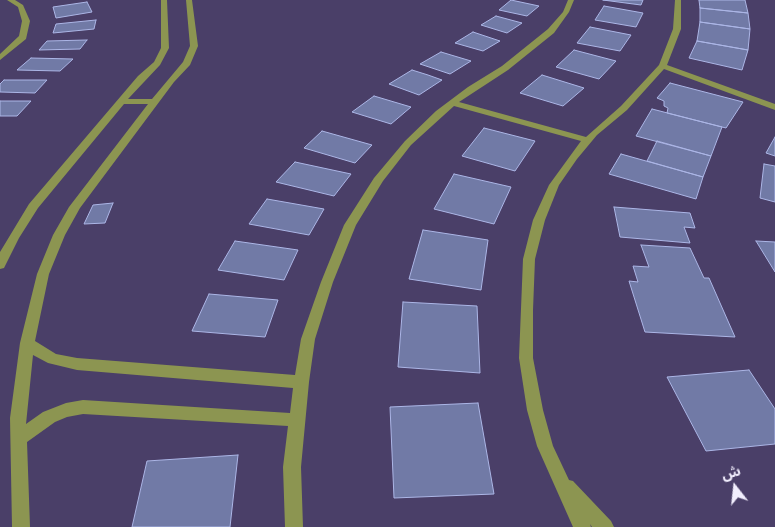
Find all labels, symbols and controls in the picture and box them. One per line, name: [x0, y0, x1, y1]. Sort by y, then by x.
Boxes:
text: ش: [719, 461, 743, 484]
north arrow: [710, 462, 760, 512]

